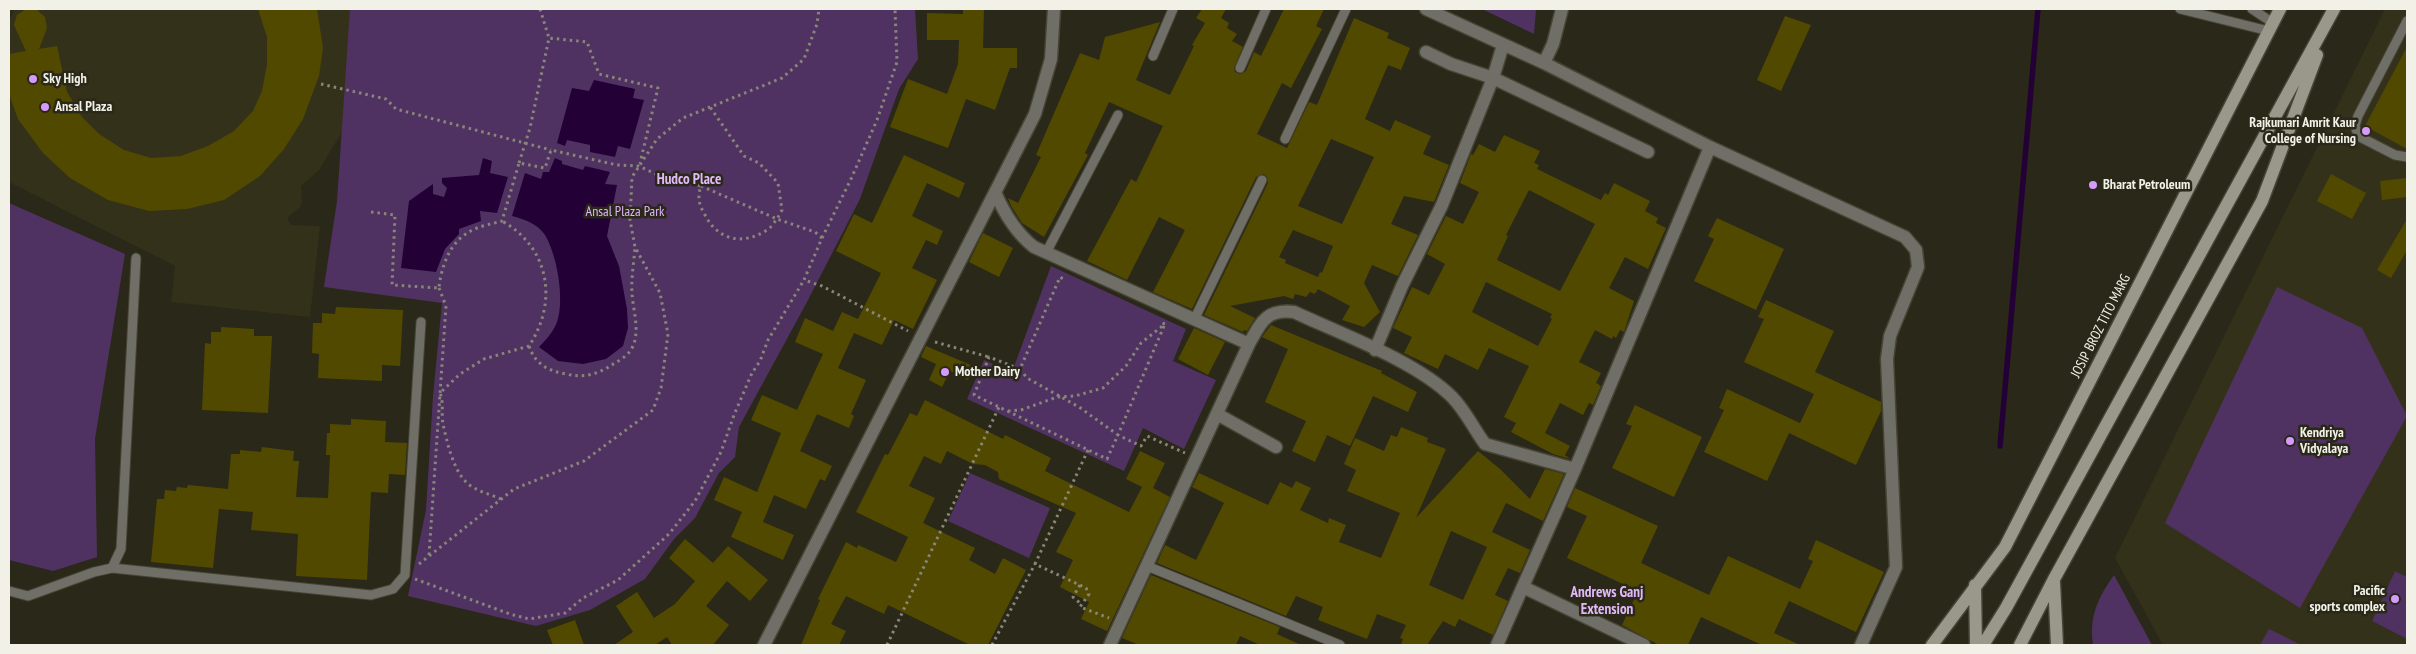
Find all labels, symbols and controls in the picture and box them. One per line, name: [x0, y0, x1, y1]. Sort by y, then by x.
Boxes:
place label: Sky High: [43, 71, 87, 87]
marker: Sky High: [27, 73, 39, 85]
place label: Ansal Plaza: [55, 99, 112, 115]
marker: Ansal Plaza: [39, 101, 51, 113]
place label: Rajkumari Amrit Kaur College of Nursing: [2249, 115, 2356, 148]
marker: Rajkumari Amrit Kaur College of Nursing: [2360, 125, 2372, 137]
district label: Hudco Place: [657, 171, 721, 189]
place label: Bharat Petroleum: [2103, 177, 2190, 193]
marker: Bharat Petroleum: [2087, 179, 2099, 191]
park label: Ansal Plaza Park: [586, 204, 664, 220]
street label: JOSIP BROZ TITO MARG: [2068, 272, 2134, 380]
place label: Mother Dairy: [955, 364, 1020, 380]
marker: Mother Dairy: [939, 366, 951, 378]
place label: Kendriya Vidyalaya: [2300, 425, 2348, 458]
marker: Kendriya Vidyalaya: [2284, 435, 2296, 447]
place label: Pacific sports complex: [2310, 583, 2385, 616]
district label: Andrews Ganj Extension: [1571, 584, 1643, 619]
marker: Pacific sports complex: [2389, 593, 2401, 605]

